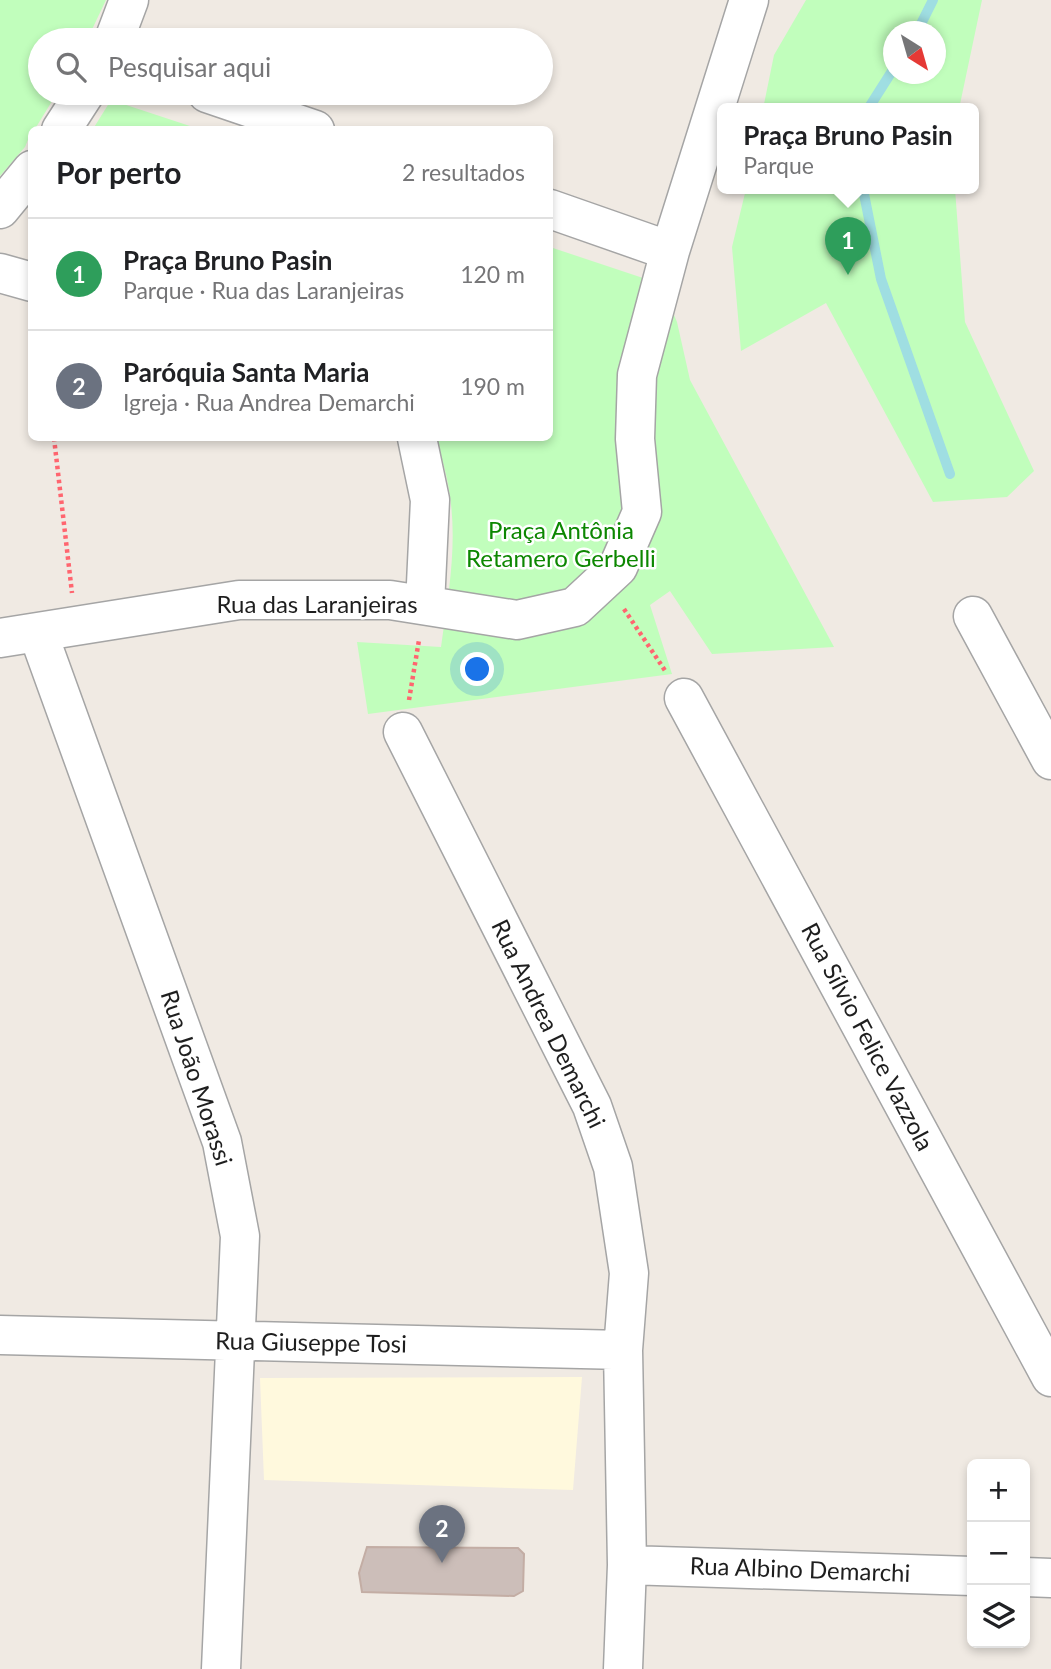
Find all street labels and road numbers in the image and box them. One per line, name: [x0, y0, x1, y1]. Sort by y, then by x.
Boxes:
street label: Rua das Laranjeiras: [216, 589, 418, 618]
street label: Rua Andrea Demarchi: [486, 914, 612, 1132]
street label: Rua Sílvio Felice Vazzola: [796, 918, 941, 1155]
street label: Rua João Morassi: [155, 986, 239, 1169]
street label: Rua Giuseppe Tosi: [215, 1325, 407, 1358]
street label: Rua Albino Demarchi: [689, 1550, 911, 1587]

